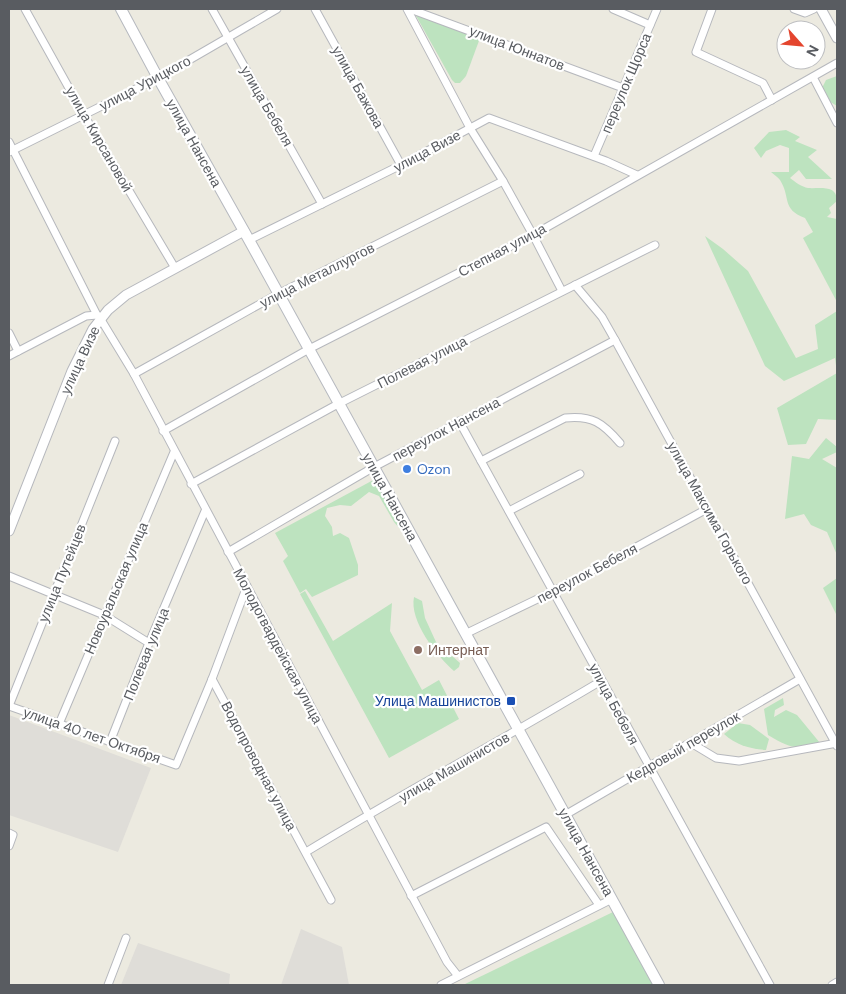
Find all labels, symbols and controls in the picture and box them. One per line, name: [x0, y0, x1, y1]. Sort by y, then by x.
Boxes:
north arrow: [776, 20, 826, 70]
street label: улица Юннатов: [467, 22, 567, 74]
street label: переулок Щорса: [597, 30, 655, 136]
text: N: [802, 42, 823, 60]
street label: улица Бажова: [328, 43, 388, 132]
street label: улица Урицкого: [96, 51, 194, 115]
street label: улица Бебеля: [237, 63, 297, 149]
street label: улица Кирсановой: [61, 83, 137, 195]
street label: улица Нансена: [162, 96, 226, 190]
street label: улица Визе: [390, 126, 464, 176]
street label: Степная улица: [455, 219, 549, 281]
street label: улица Металлургов: [257, 238, 377, 312]
street label: улица Визе: [56, 323, 104, 397]
street label: Полевая улица: [374, 332, 470, 392]
street label: переулок Нансена: [389, 393, 503, 465]
street label: улица Максима Горького: [663, 439, 757, 588]
street label: улица Нансена: [358, 450, 422, 544]
place label: Ozon: [417, 460, 451, 478]
marker: Ozon: [401, 463, 413, 475]
street label: Новоуральская улица: [80, 519, 152, 657]
street label: улица Путейцев: [34, 521, 90, 625]
street label: переулок Бебеля: [534, 539, 640, 607]
street label: Молодогвардейская улица: [229, 565, 327, 727]
street label: Полевая улица: [119, 605, 173, 703]
place label: Интернат: [428, 641, 490, 659]
marker: Интернат: [412, 644, 424, 656]
street label: улица Бебеля: [585, 660, 643, 748]
place label: Улица Машинистов: [375, 692, 501, 710]
marker: Улица Машинистов: [505, 695, 517, 707]
street label: Водопроводная улица: [217, 698, 301, 834]
street label: улица 40 лет Октября: [21, 703, 163, 767]
street label: Кедровый переулок: [623, 707, 744, 787]
street label: улица Машинистов: [395, 728, 513, 806]
street label: улица Нансена: [554, 805, 618, 899]

